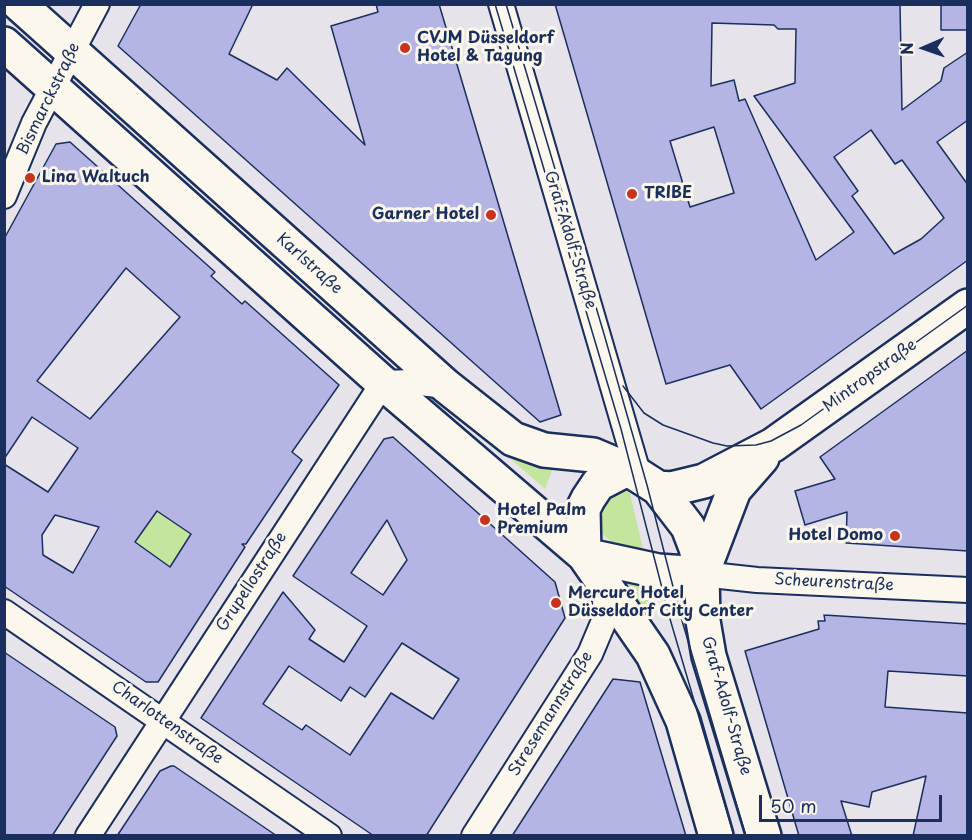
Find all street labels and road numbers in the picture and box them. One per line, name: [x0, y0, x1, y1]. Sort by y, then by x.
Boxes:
street label: Bismarckstraße: [13, 40, 85, 158]
street label: Graf-Adolf-Straße: [540, 169, 600, 311]
street label: Karlstraße: [272, 230, 346, 298]
street label: Mintropstraße: [819, 336, 921, 416]
street label: Grupellostraße: [213, 529, 291, 635]
street label: Scheurenstraße: [774, 570, 894, 596]
street label: Graf-Adolf-Straße: [697, 634, 755, 778]
street label: Stresemannstraße: [505, 648, 597, 780]
street label: Charlottenstraße: [108, 677, 226, 769]

